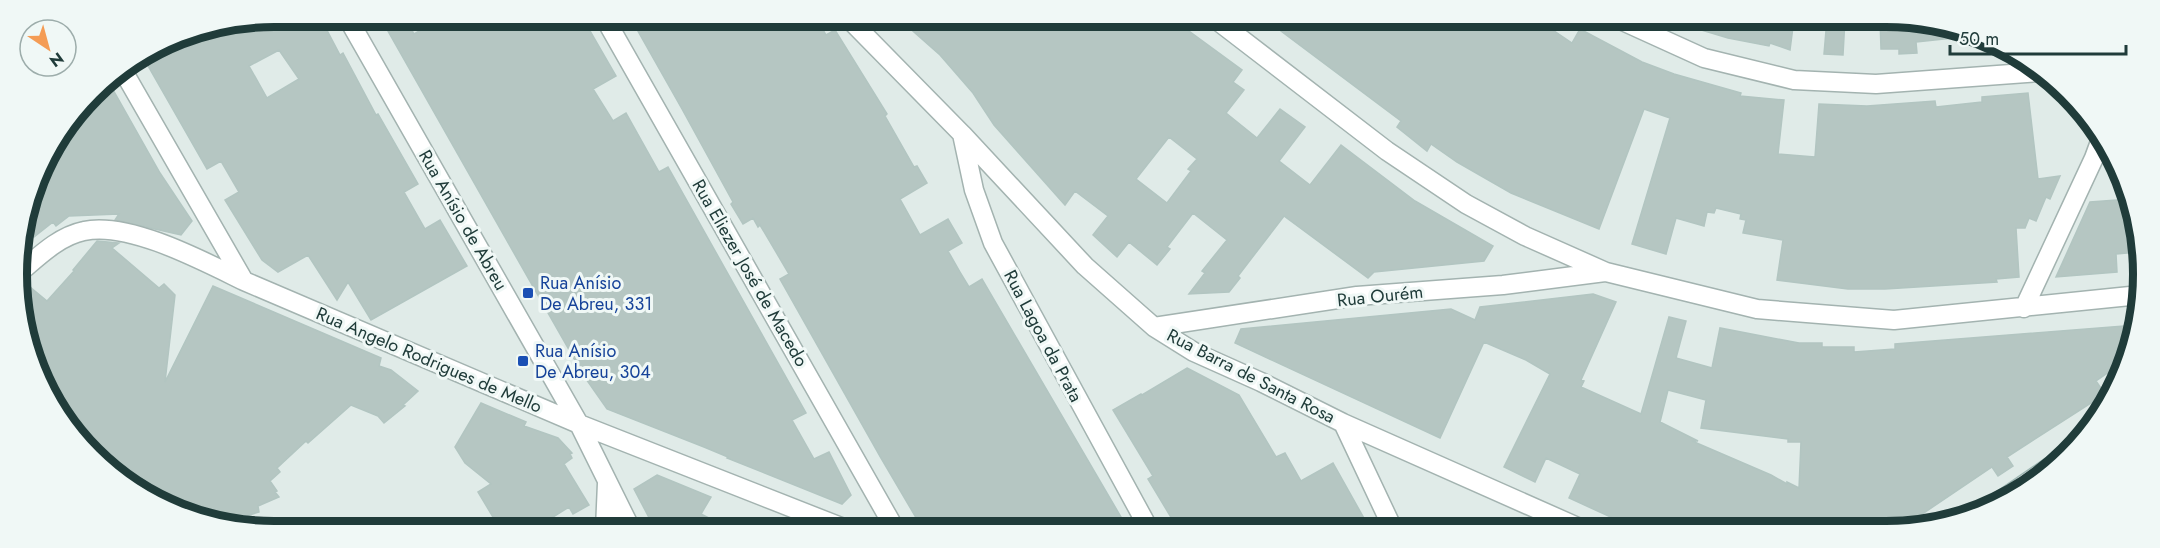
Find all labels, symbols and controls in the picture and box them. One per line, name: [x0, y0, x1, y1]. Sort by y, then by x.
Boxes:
north arrow: [18, 18, 78, 78]
scale bar: [1950, 18, 2126, 56]
text: 50 m: [1959, 26, 1999, 52]
text: N: [45, 47, 68, 73]
street label: Rua Anísio de Abreu: [412, 145, 514, 295]
street label: Rua Eliezer José de Macedo: [686, 175, 814, 372]
street label: Rua Lagoa da Prata: [997, 265, 1089, 407]
place label: Rua Anísio De Abreu, 331: [540, 270, 652, 317]
street label: Rua Ourém: [1336, 279, 1424, 313]
marker: Rua Anísio De Abreu, 331: [521, 286, 535, 300]
street label: Rua Angelo Rodrigues de Mello: [312, 300, 546, 420]
street label: Rua Barra de Santa Rosa: [1162, 322, 1340, 430]
place label: Rua Anísio De Abreu, 304: [535, 338, 651, 385]
marker: Rua Anísio De Abreu, 304: [516, 354, 530, 368]

